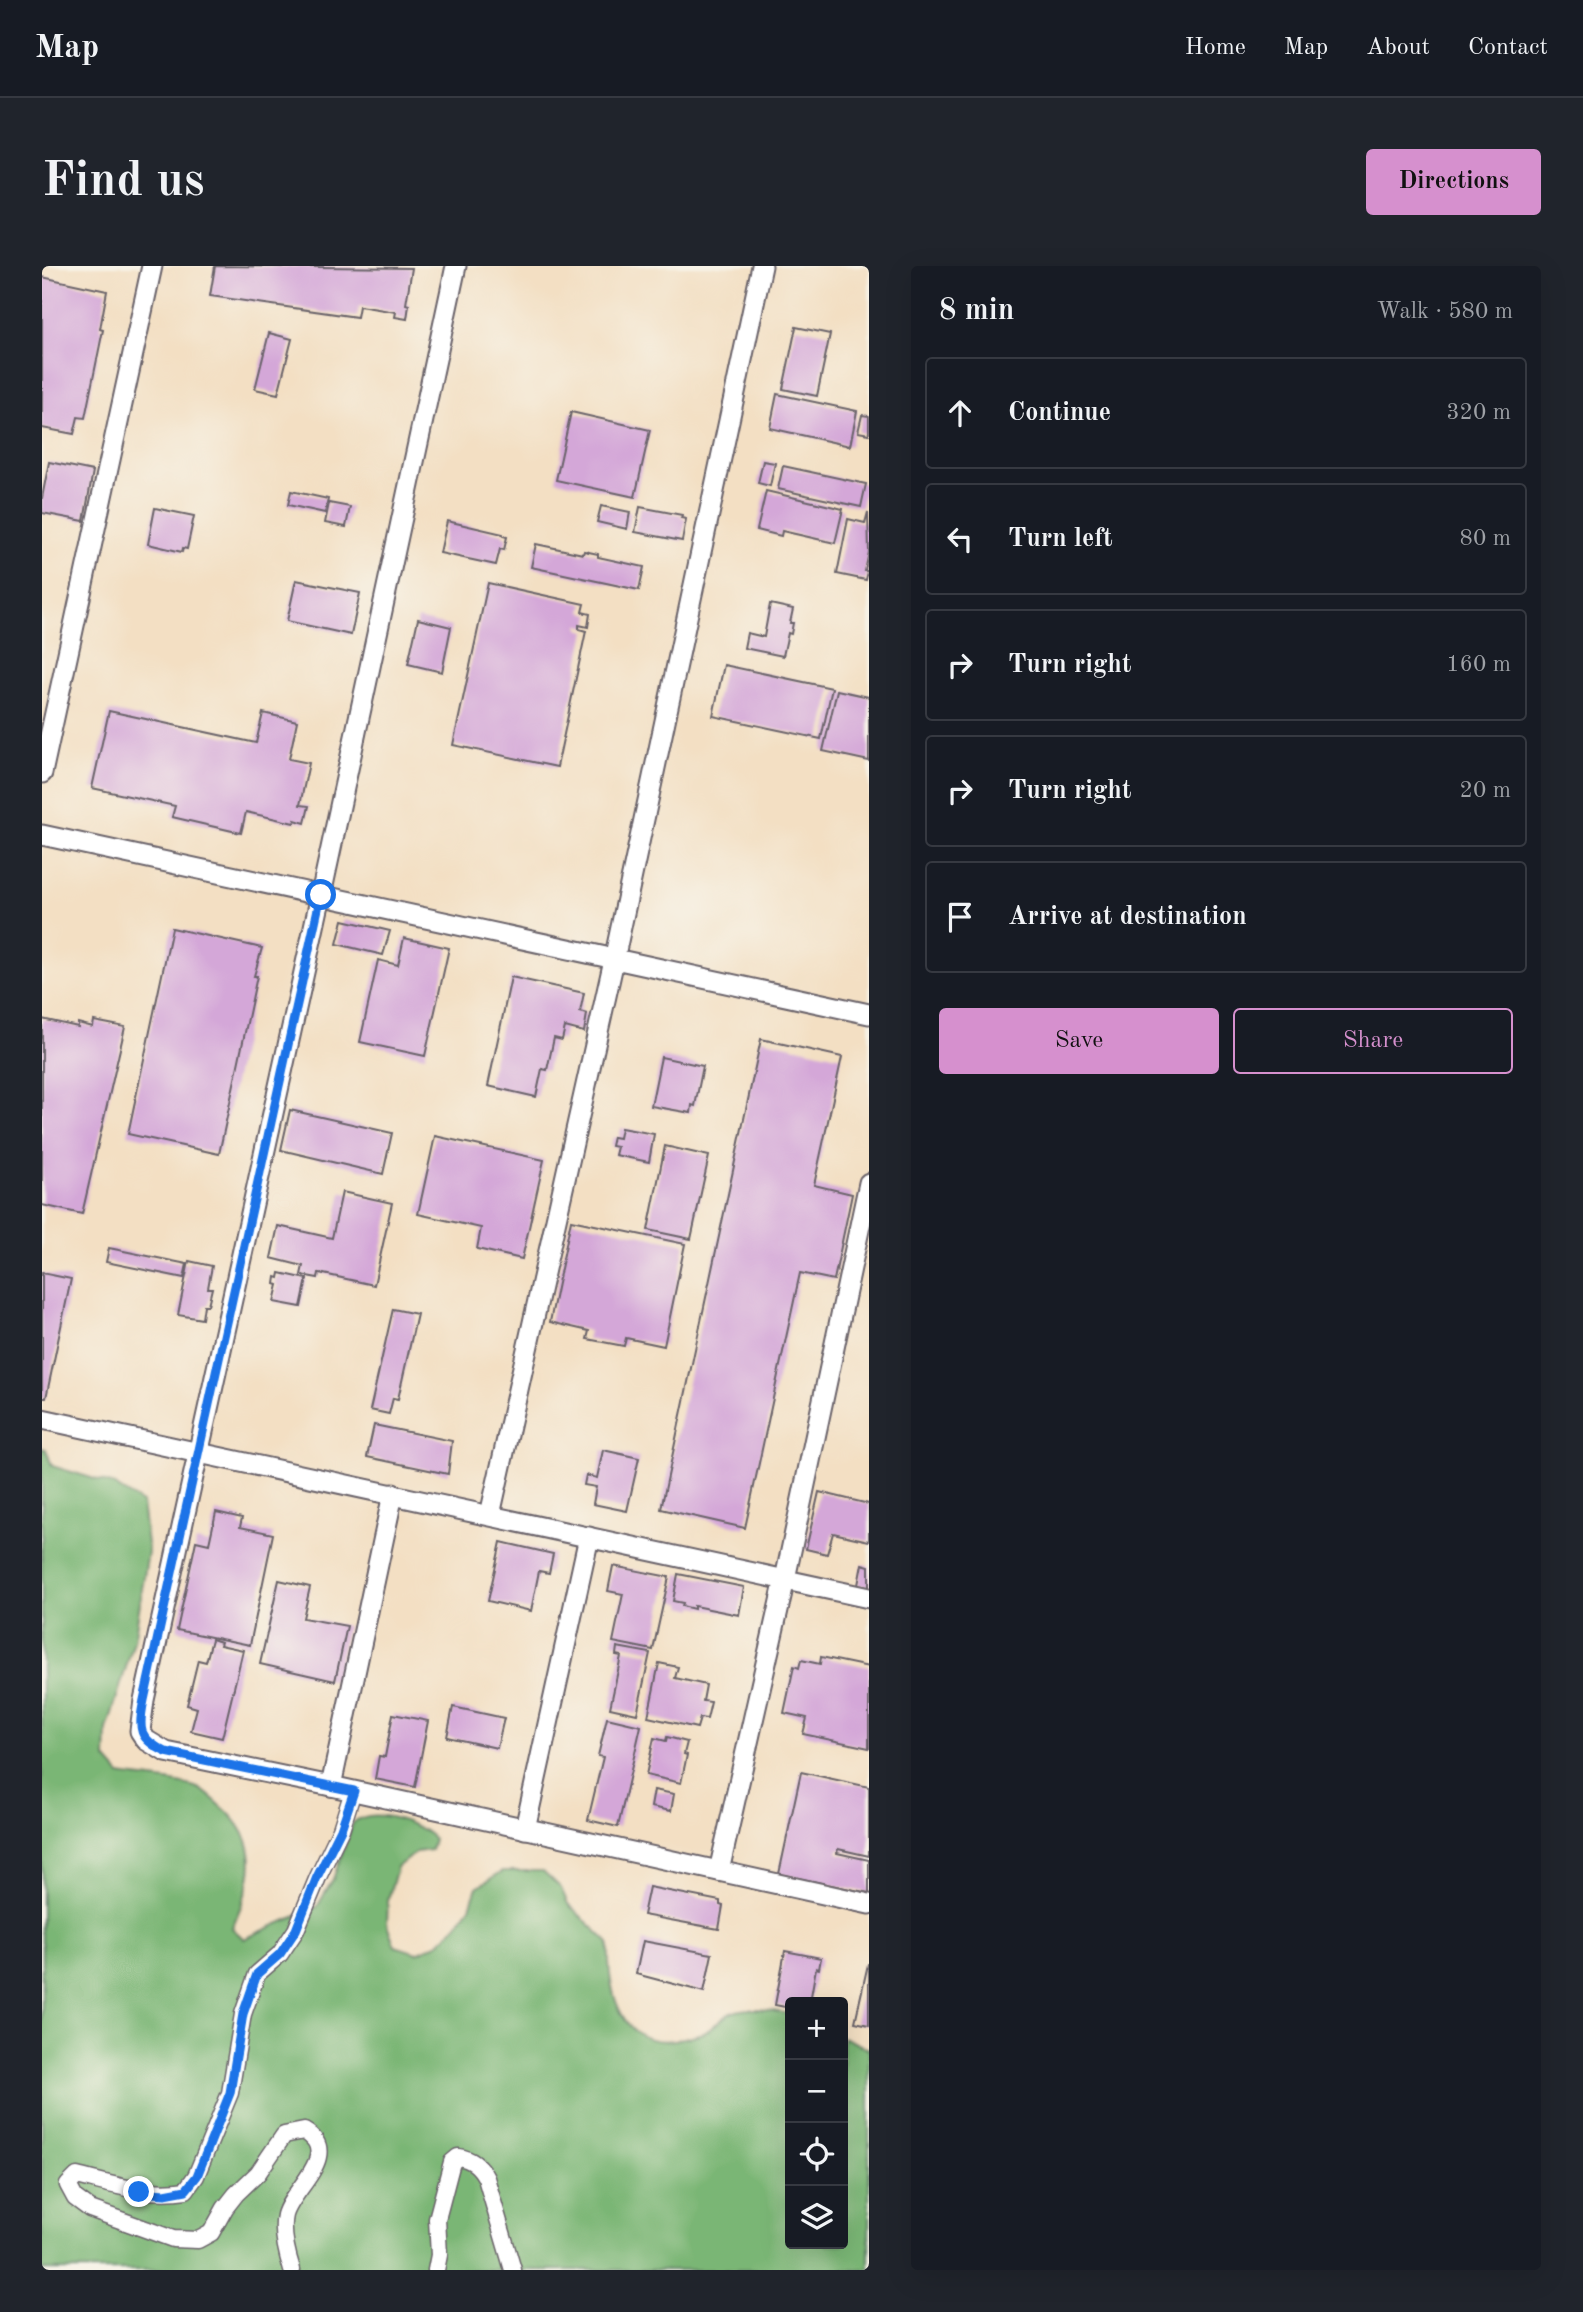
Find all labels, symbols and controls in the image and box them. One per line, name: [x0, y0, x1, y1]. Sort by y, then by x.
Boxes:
text: Map: [35, 32, 99, 65]
text: Home: [1185, 36, 1246, 60]
text: Map: [1284, 36, 1328, 60]
text: About: [1366, 36, 1430, 60]
text: Contact: [1468, 36, 1548, 60]
button: Directions: [1366, 149, 1541, 215]
text: Find us: [42, 158, 205, 207]
text: 8 min: [939, 296, 1014, 326]
text: Walk · 580 m: [1377, 300, 1513, 323]
icon: ahead: [941, 394, 979, 432]
text: Continue: [1008, 400, 1111, 426]
text: 320 m: [1446, 401, 1511, 424]
icon: left: [941, 520, 979, 558]
text: Turn left: [1008, 526, 1113, 552]
text: 80 m: [1460, 527, 1511, 550]
icon: right: [941, 646, 979, 684]
text: Turn right: [1008, 652, 1131, 678]
text: 160 m: [1446, 653, 1511, 676]
icon: right: [941, 772, 979, 810]
text: Turn right: [1008, 778, 1131, 804]
text: 20 m: [1460, 779, 1511, 802]
route start: [305, 879, 336, 910]
icon: arrive: [941, 898, 979, 936]
text: Arrive at destination: [1008, 904, 1247, 930]
button: Save: [939, 1008, 1219, 1074]
button: Share: [1233, 1008, 1513, 1074]
map controls: [785, 1997, 848, 2249]
button: +: [785, 1997, 848, 2060]
button: −: [785, 2060, 848, 2123]
button: locate: [785, 2123, 848, 2186]
route end: [123, 2176, 154, 2207]
button: layers: [785, 2186, 848, 2249]

